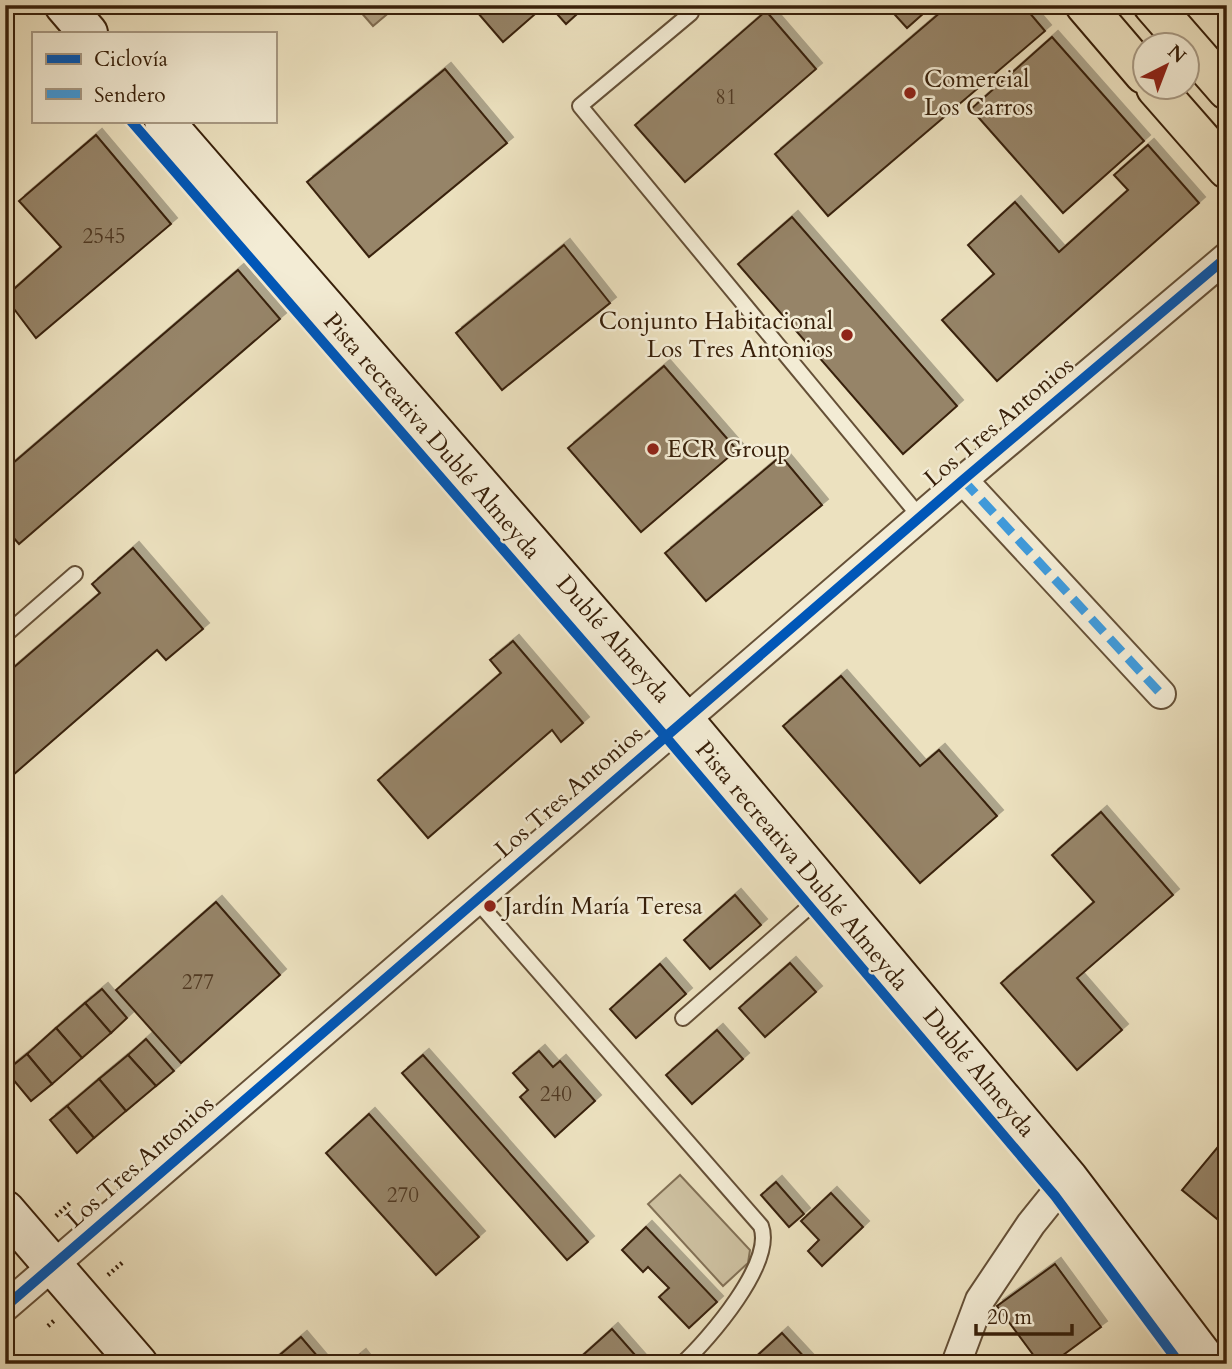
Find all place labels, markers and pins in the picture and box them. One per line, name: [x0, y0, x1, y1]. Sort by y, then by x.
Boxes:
place label: Comercial Los Carros: [924, 63, 1033, 124]
marker: Comercial Los Carros: [902, 85, 918, 101]
place label: Conjunto Habitacional Los Tres Antonios: [599, 305, 833, 366]
marker: Conjunto Habitacional Los Tres Antonios: [839, 327, 855, 343]
place label: ECR Group: [667, 433, 790, 466]
marker: ECR Group: [645, 441, 661, 457]
place label: Jardín María Teresa: [501, 890, 703, 923]
marker: Jardín María Teresa: [482, 898, 498, 914]

